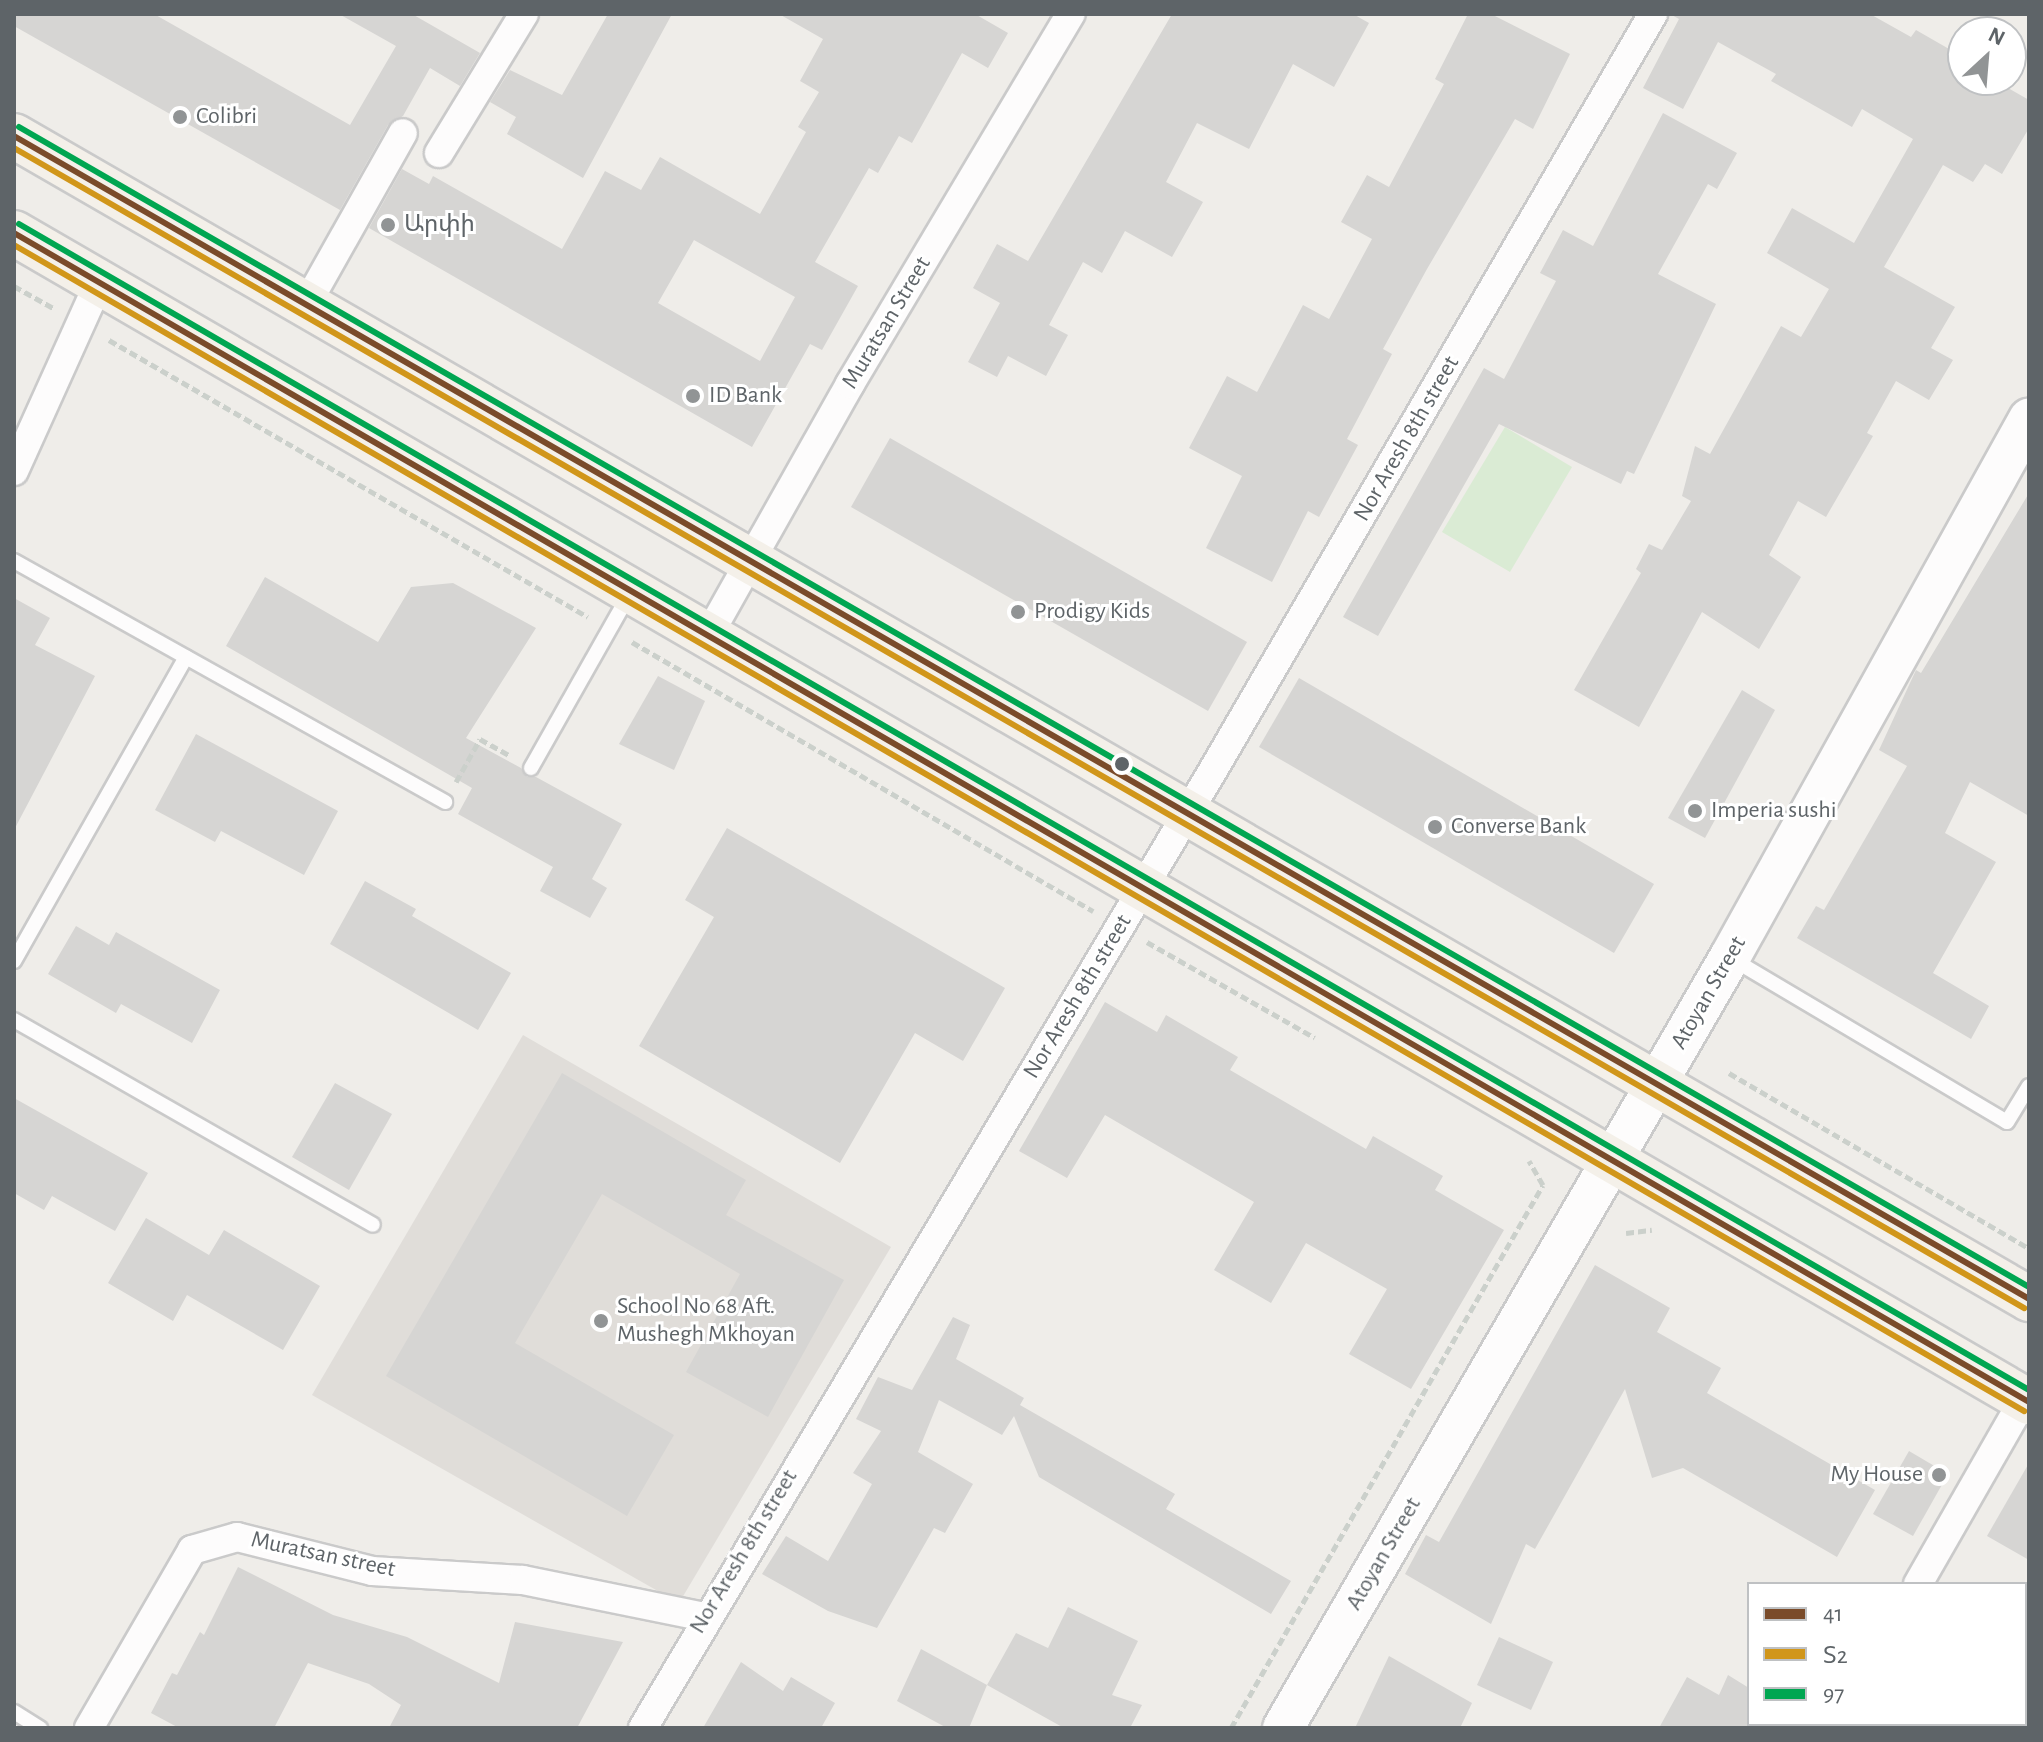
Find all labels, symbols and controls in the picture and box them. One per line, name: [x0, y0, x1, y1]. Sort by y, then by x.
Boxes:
north arrow: [1947, 16, 2027, 96]
text: N: [1985, 23, 2008, 49]
place label: Colibri: [196, 103, 257, 131]
marker: Colibri: [171, 108, 189, 126]
place label: Արփի: [404, 211, 475, 239]
marker: Արփի: [379, 216, 397, 234]
street label: Muratsan Street: [836, 252, 938, 394]
street label: Nor Aresh 8th street: [1348, 351, 1466, 527]
place label: ID Bank: [709, 382, 782, 410]
marker: ID Bank: [684, 387, 702, 405]
place label: Prodigy Kids: [1034, 598, 1150, 626]
marker: Prodigy Kids: [1009, 603, 1027, 621]
unlabelled marker: [1114, 756, 1130, 772]
place label: Imperia sushi: [1711, 797, 1837, 825]
marker: Imperia sushi: [1686, 802, 1704, 820]
place label: Converse Bank: [1451, 813, 1586, 841]
marker: Converse Bank: [1426, 818, 1444, 836]
street label: Nor Aresh 8th street: [1018, 910, 1138, 1084]
street label: Atoyan Street: [1665, 931, 1753, 1055]
place label: School No 68 Aft. Mushegh Mkhoyan: [617, 1293, 795, 1349]
marker: School No 68 Aft. Mushegh Mkhoyan: [592, 1312, 610, 1330]
place label: My House: [1830, 1461, 1923, 1489]
street label: Nor Aresh 8th street: [684, 1465, 804, 1639]
marker: My House: [1930, 1466, 1948, 1484]
street label: Atoyan Street: [1340, 1492, 1428, 1616]
street label: Muratsan street: [248, 1526, 398, 1584]
legend: [1747, 1582, 2027, 1726]
text: 41: [1823, 1602, 1843, 1626]
text: Տ2: [1823, 1644, 1848, 1668]
text: 97: [1823, 1682, 1844, 1706]

